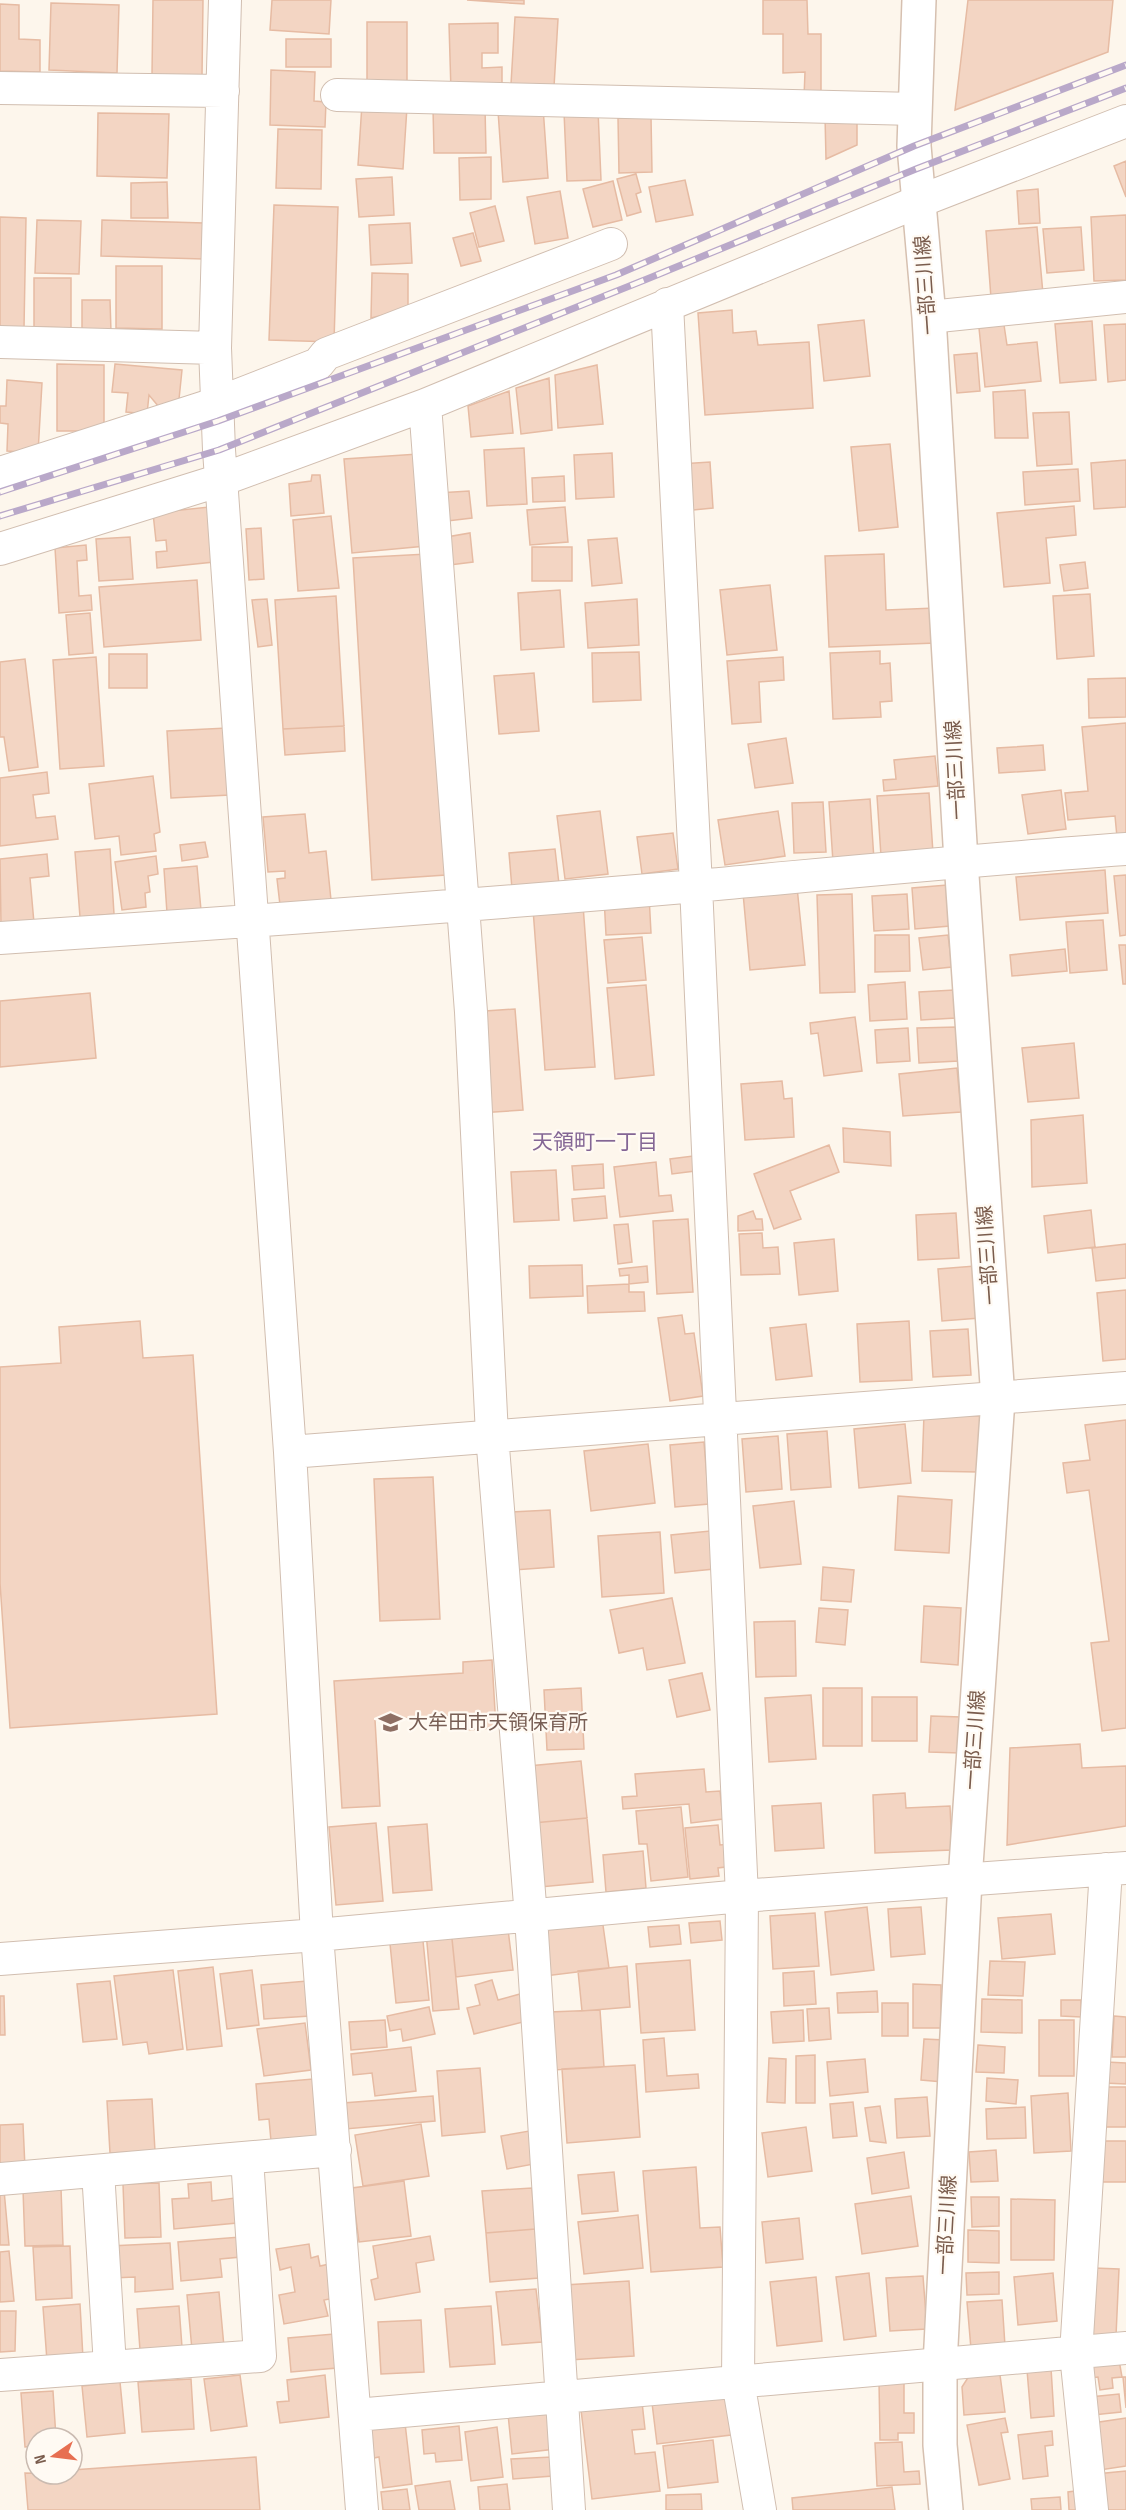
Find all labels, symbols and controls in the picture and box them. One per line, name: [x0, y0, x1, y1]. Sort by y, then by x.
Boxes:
street label: 一部三川線: [911, 234, 941, 336]
street label: 一部三川線: [941, 719, 971, 821]
district label: 天領町一丁目: [532, 1130, 658, 1155]
street label: 一部三川線: [973, 1204, 1003, 1306]
street label: 一部三川線: [960, 1689, 990, 1791]
school or university icon: 大牟田市天領保育所: [377, 1710, 403, 1736]
place label: 大牟田市天領保育所: [408, 1711, 588, 1735]
street label: 一部三川線: [932, 2174, 962, 2276]
north arrow: [24, 2426, 84, 2486]
text: N: [31, 2453, 51, 2466]

